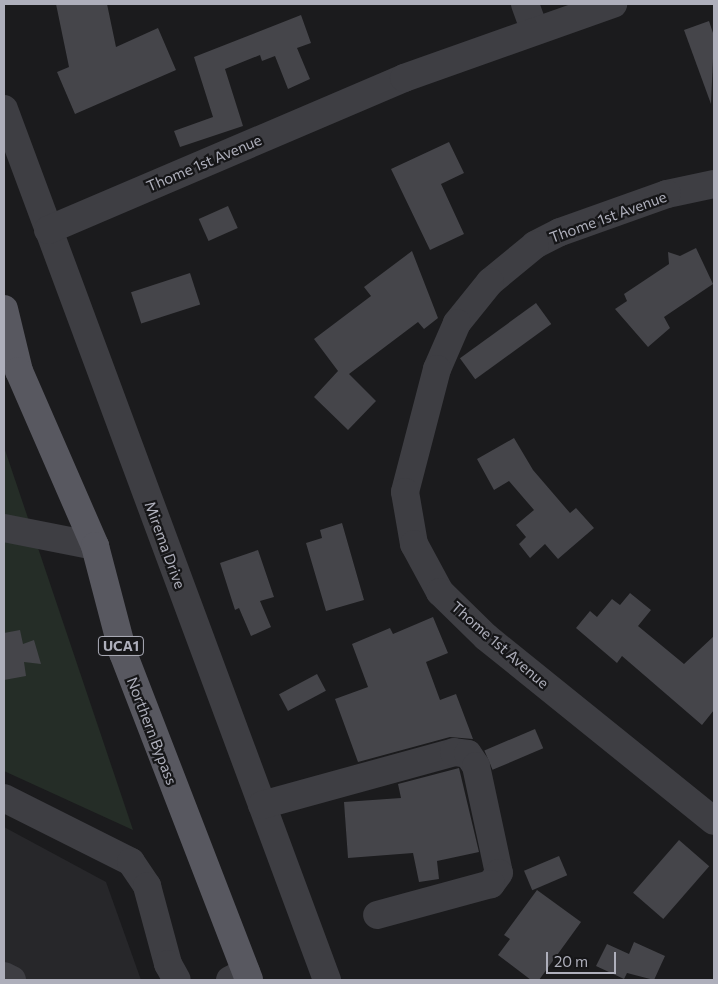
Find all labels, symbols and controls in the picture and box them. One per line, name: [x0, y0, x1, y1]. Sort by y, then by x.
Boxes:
street label: Thome 1st Avenue: [144, 131, 264, 195]
street label: Thome 1st Avenue: [547, 187, 669, 247]
street label: Mirema Drive: [141, 499, 189, 591]
street label: Thome 1st Avenue: [448, 598, 552, 692]
road number: UCA1: [97, 634, 145, 658]
street label: Northern Bypass: [123, 675, 181, 787]
scale bar: [548, 942, 618, 974]
text: 20 m: [554, 952, 588, 970]

